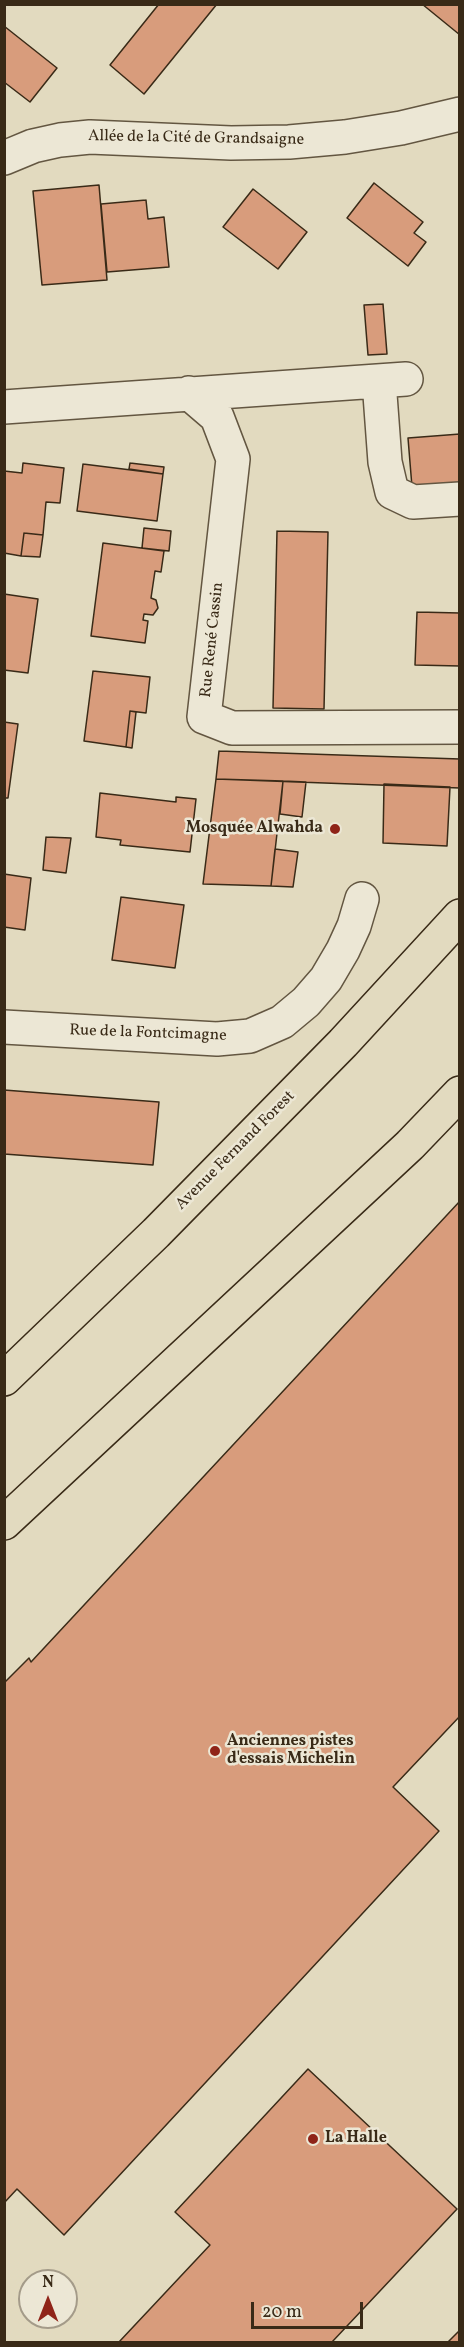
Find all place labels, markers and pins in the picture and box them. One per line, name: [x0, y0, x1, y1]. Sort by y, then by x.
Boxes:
place label: Mosquée Alwahda: [186, 819, 323, 839]
marker: Mosquée Alwahda: [328, 822, 342, 836]
place label: Anciennes pistes d'essais Michelin: [227, 1732, 355, 1770]
marker: Anciennes pistes d'essais Michelin: [208, 1744, 222, 1758]
place label: La Halle: [325, 2129, 387, 2149]
marker: La Halle: [306, 2132, 320, 2146]

